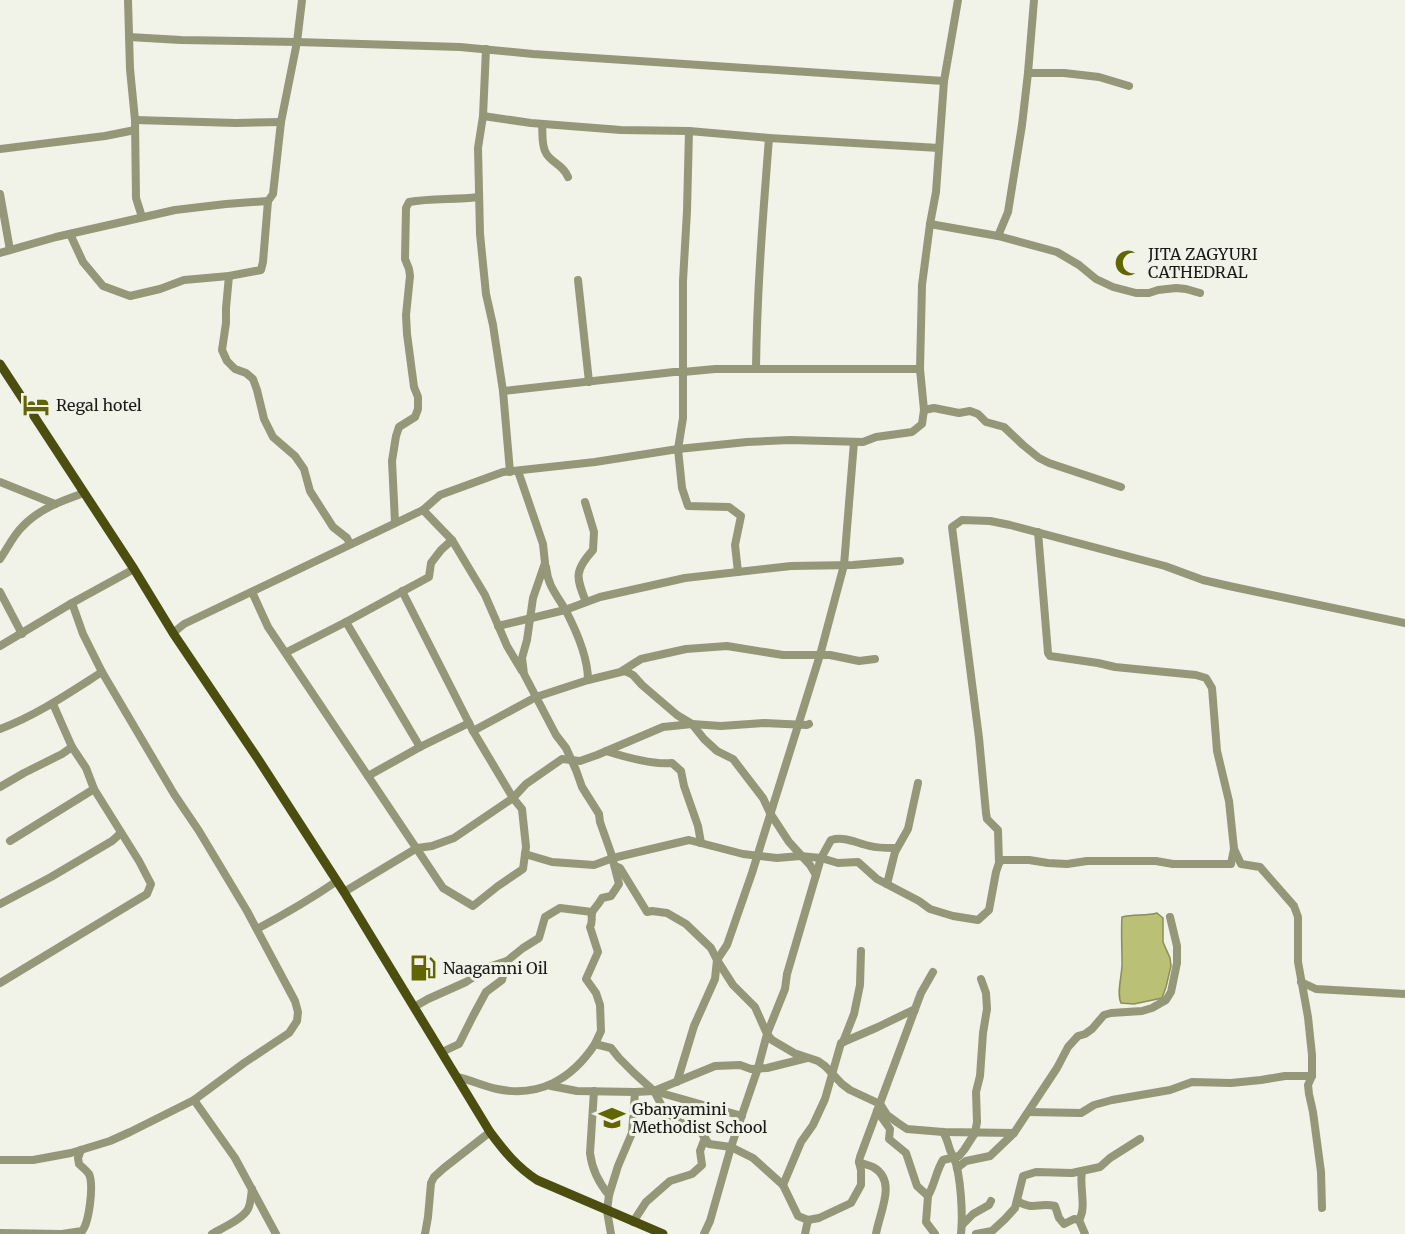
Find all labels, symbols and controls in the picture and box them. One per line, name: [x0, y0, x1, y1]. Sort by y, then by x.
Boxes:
place label: JITA ZAGYURI CATHEDRAL: [1147, 244, 1258, 282]
mosque icon: JITA ZAGYURI CATHEDRAL: [1113, 248, 1143, 278]
hotel icon: Regal hotel: [21, 390, 51, 420]
place label: Regal hotel: [56, 395, 142, 415]
fuel station icon: Naagamni Oil: [408, 953, 438, 983]
place label: Naagamni Oil: [443, 958, 548, 978]
place label: Gbanyamini Methodist School: [632, 1099, 767, 1137]
school or university icon: Gbanyamini Methodist School: [597, 1103, 627, 1133]

